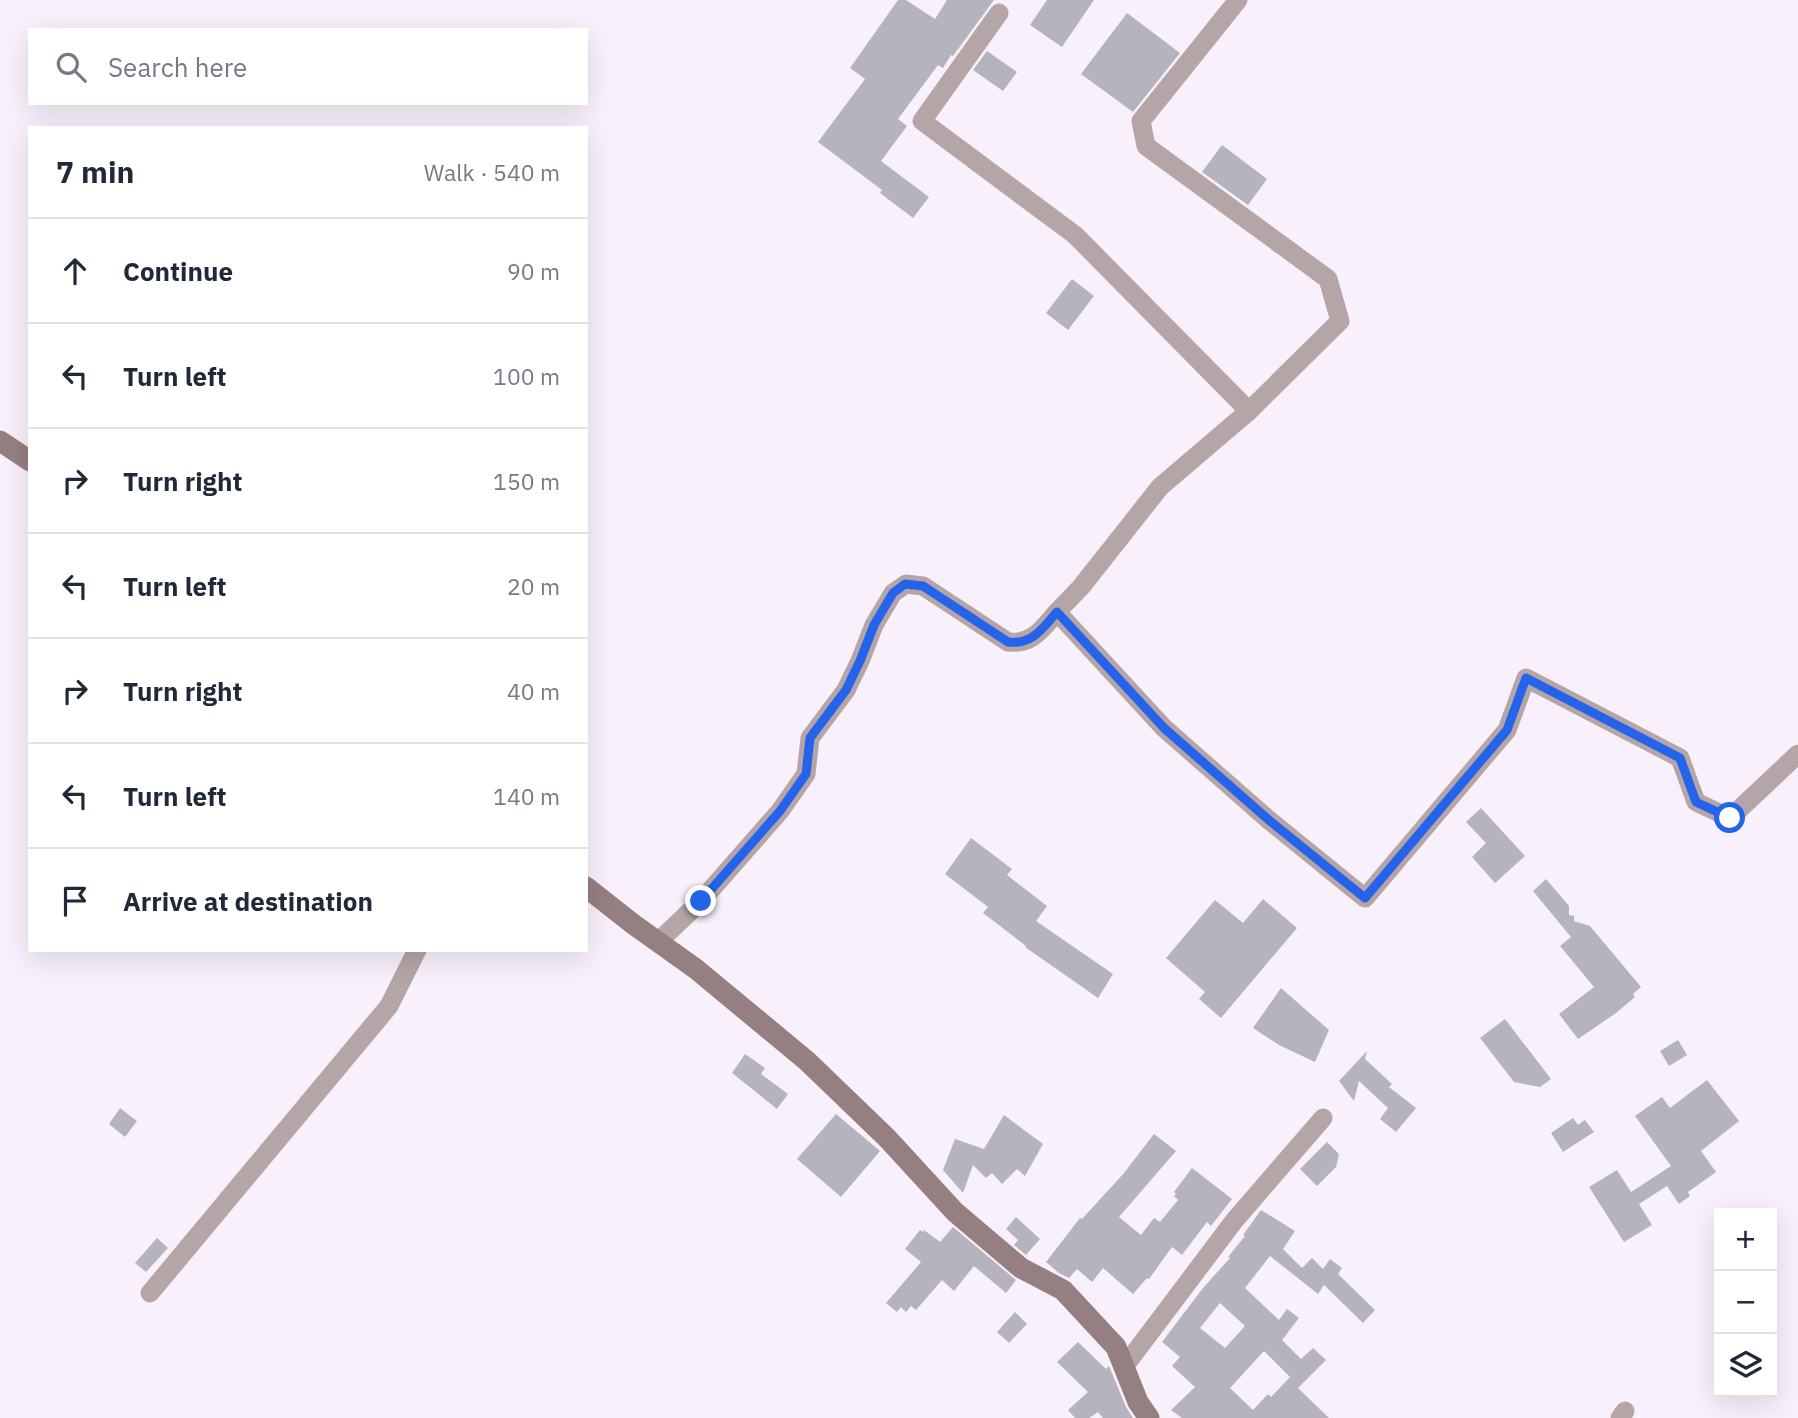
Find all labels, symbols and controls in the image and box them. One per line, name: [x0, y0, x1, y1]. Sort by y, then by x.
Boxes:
search box: [28, 28, 588, 105]
icon: search: [52, 48, 90, 86]
text: Search here: [108, 50, 247, 84]
text: 7 min: [56, 152, 134, 191]
text: Walk · 540 m: [424, 157, 560, 187]
icon: ahead: [56, 252, 94, 290]
text: Continue: [123, 254, 233, 288]
text: 90 m: [507, 256, 560, 286]
icon: left: [56, 357, 94, 395]
text: Turn left: [123, 359, 226, 393]
text: 100 m: [493, 361, 560, 391]
icon: right: [56, 462, 94, 500]
text: Turn right: [123, 464, 242, 498]
text: 150 m: [493, 466, 560, 496]
icon: left: [56, 567, 94, 605]
text: Turn left: [123, 569, 226, 603]
text: 20 m: [507, 571, 560, 601]
icon: right: [56, 672, 94, 710]
text: Turn right: [123, 674, 242, 708]
text: 40 m: [507, 676, 560, 706]
icon: left: [56, 777, 94, 815]
text: Turn left: [123, 779, 226, 813]
text: 140 m: [493, 781, 560, 811]
route start: [1714, 802, 1745, 833]
icon: arrive: [56, 882, 94, 920]
text: Arrive at destination: [123, 884, 373, 918]
route end: [685, 885, 716, 916]
map controls: [1714, 1208, 1777, 1397]
button: +: [1714, 1208, 1777, 1271]
button: −: [1714, 1271, 1777, 1334]
button: layers: [1714, 1334, 1777, 1397]

